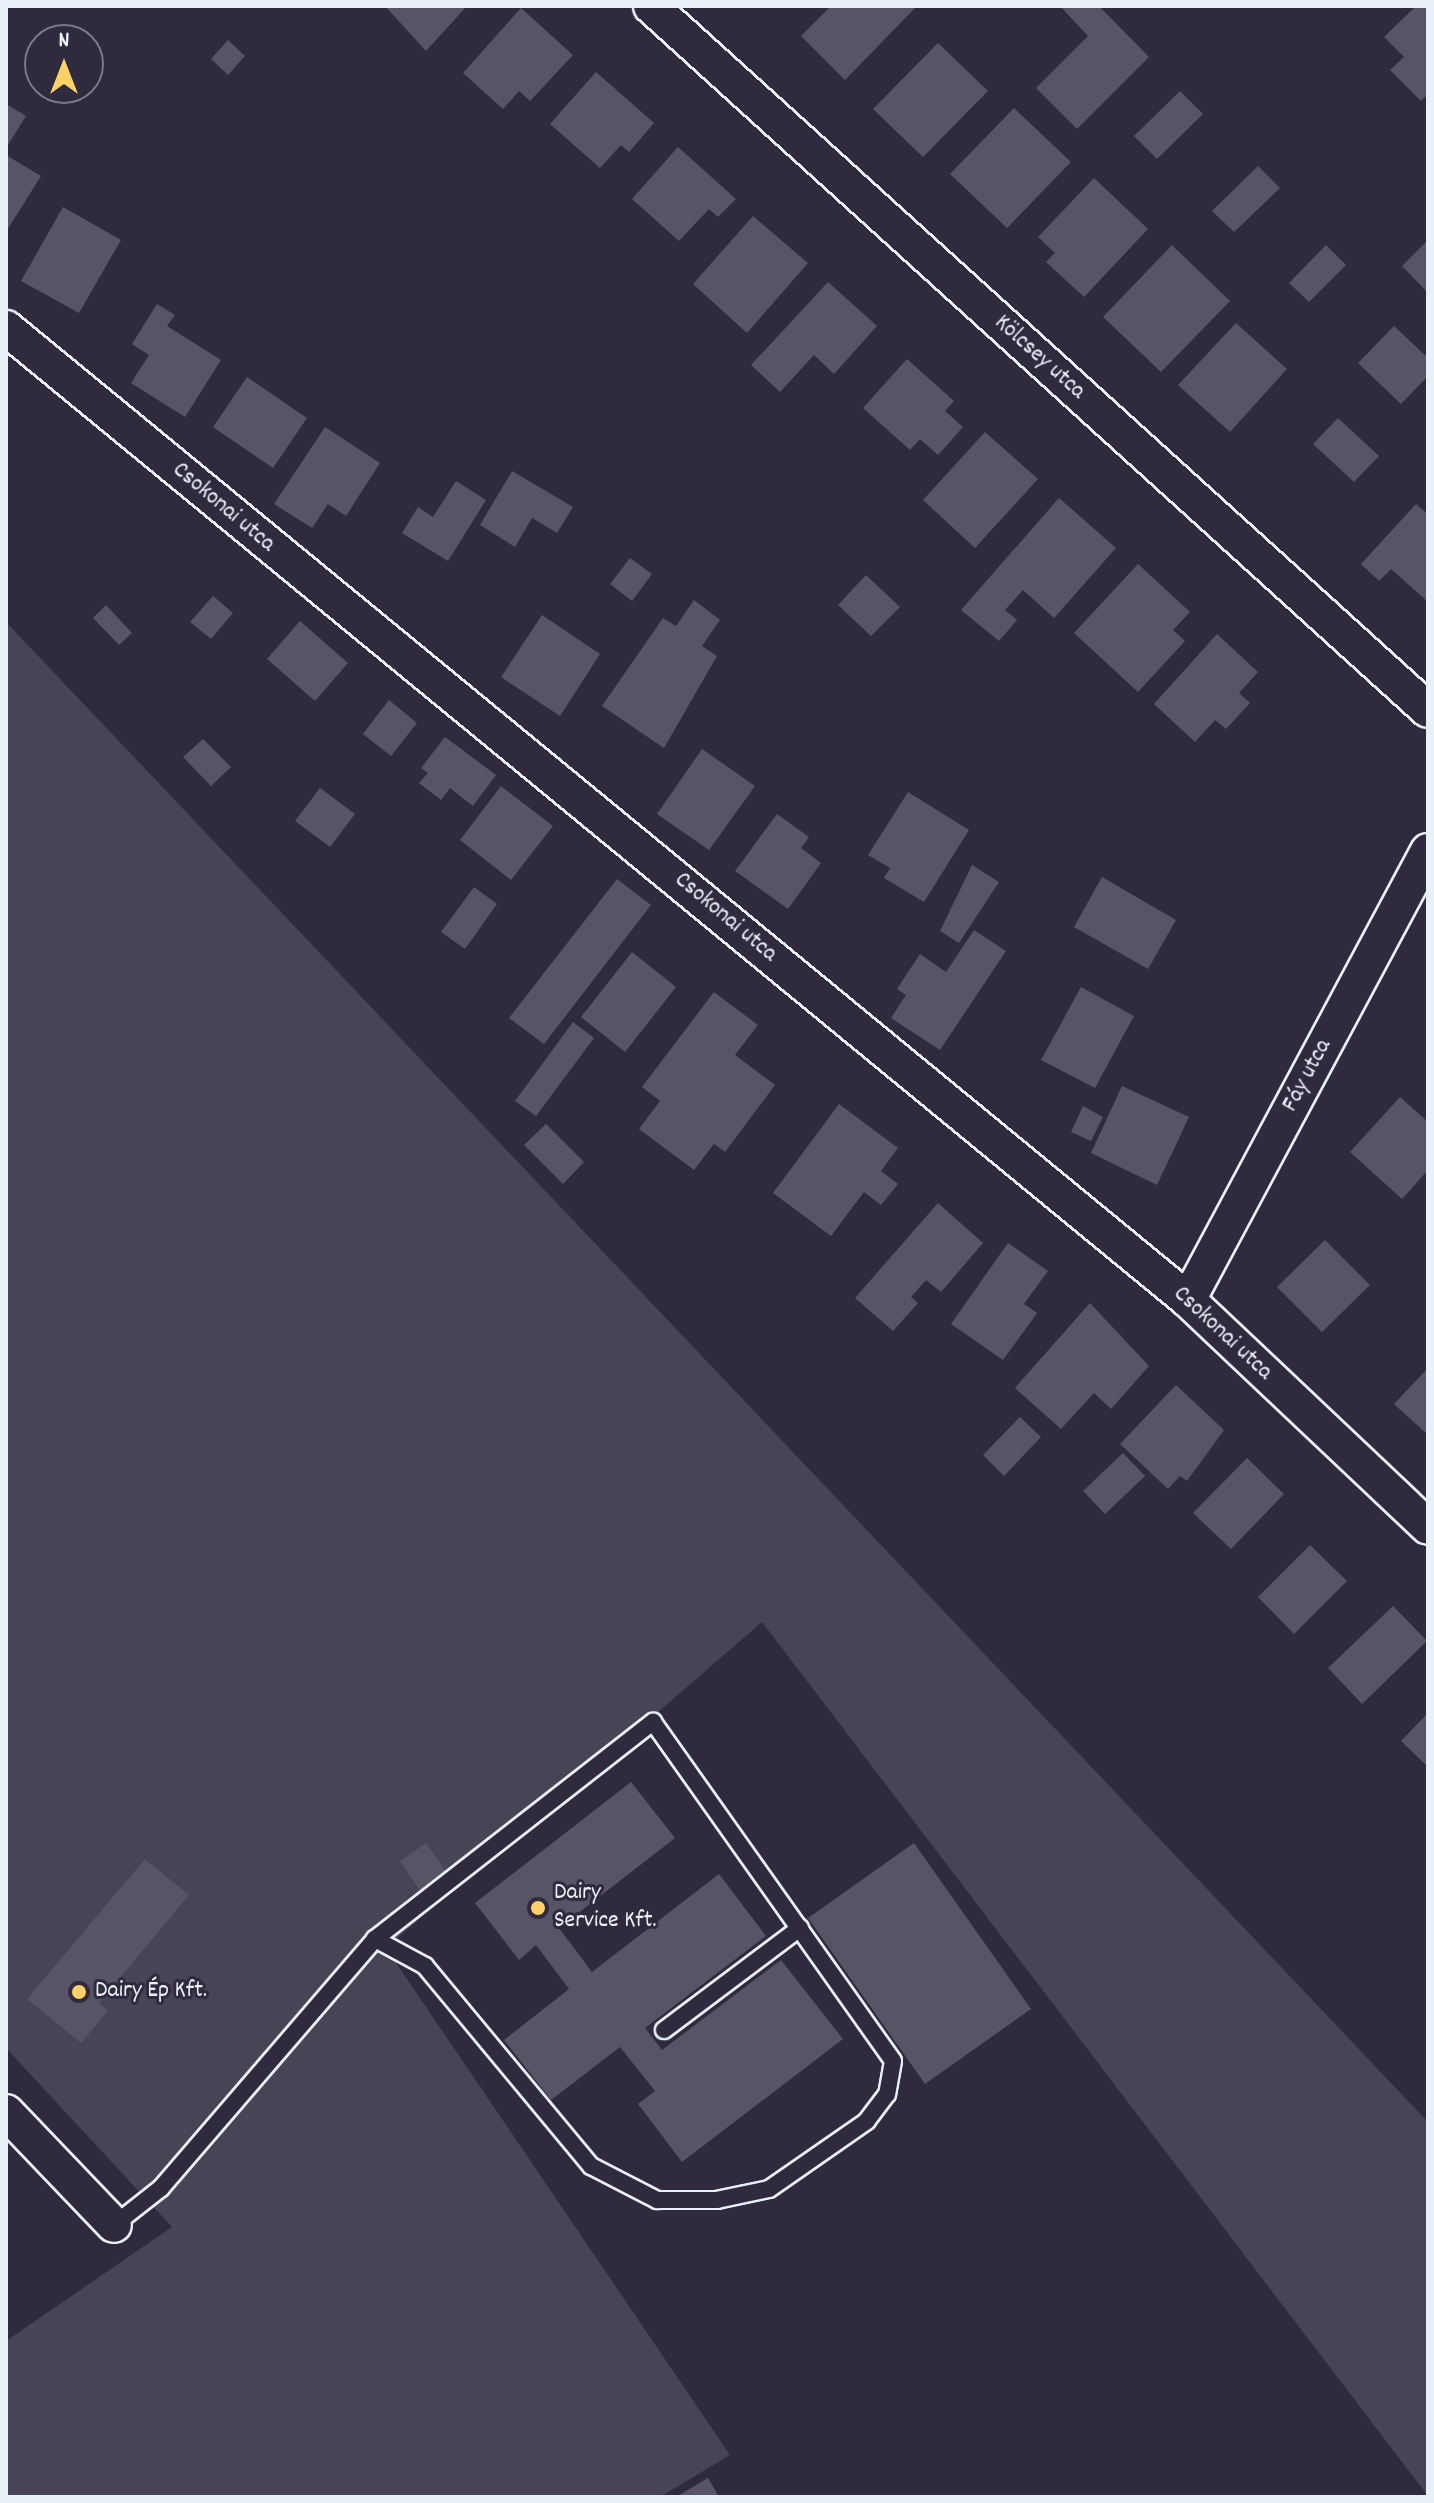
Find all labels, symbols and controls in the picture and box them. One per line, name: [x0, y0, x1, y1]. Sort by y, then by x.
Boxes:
north arrow: [24, 24, 104, 104]
text: N: [59, 26, 69, 57]
street label: Kölcsey utca: [987, 309, 1091, 407]
street label: Csokonai utca: [166, 457, 280, 559]
street label: Csokonai utca: [668, 867, 782, 969]
street label: Fáy utca: [1277, 1035, 1339, 1117]
street label: Csokonai utca: [1166, 1281, 1278, 1387]
place label: Dairy Service Kft.: [554, 1880, 657, 1936]
marker: Dairy Service Kft.: [529, 1899, 547, 1917]
place label: Dairy Ép Kft.: [95, 1978, 207, 2006]
marker: Dairy Ép Kft.: [70, 1983, 88, 2001]

